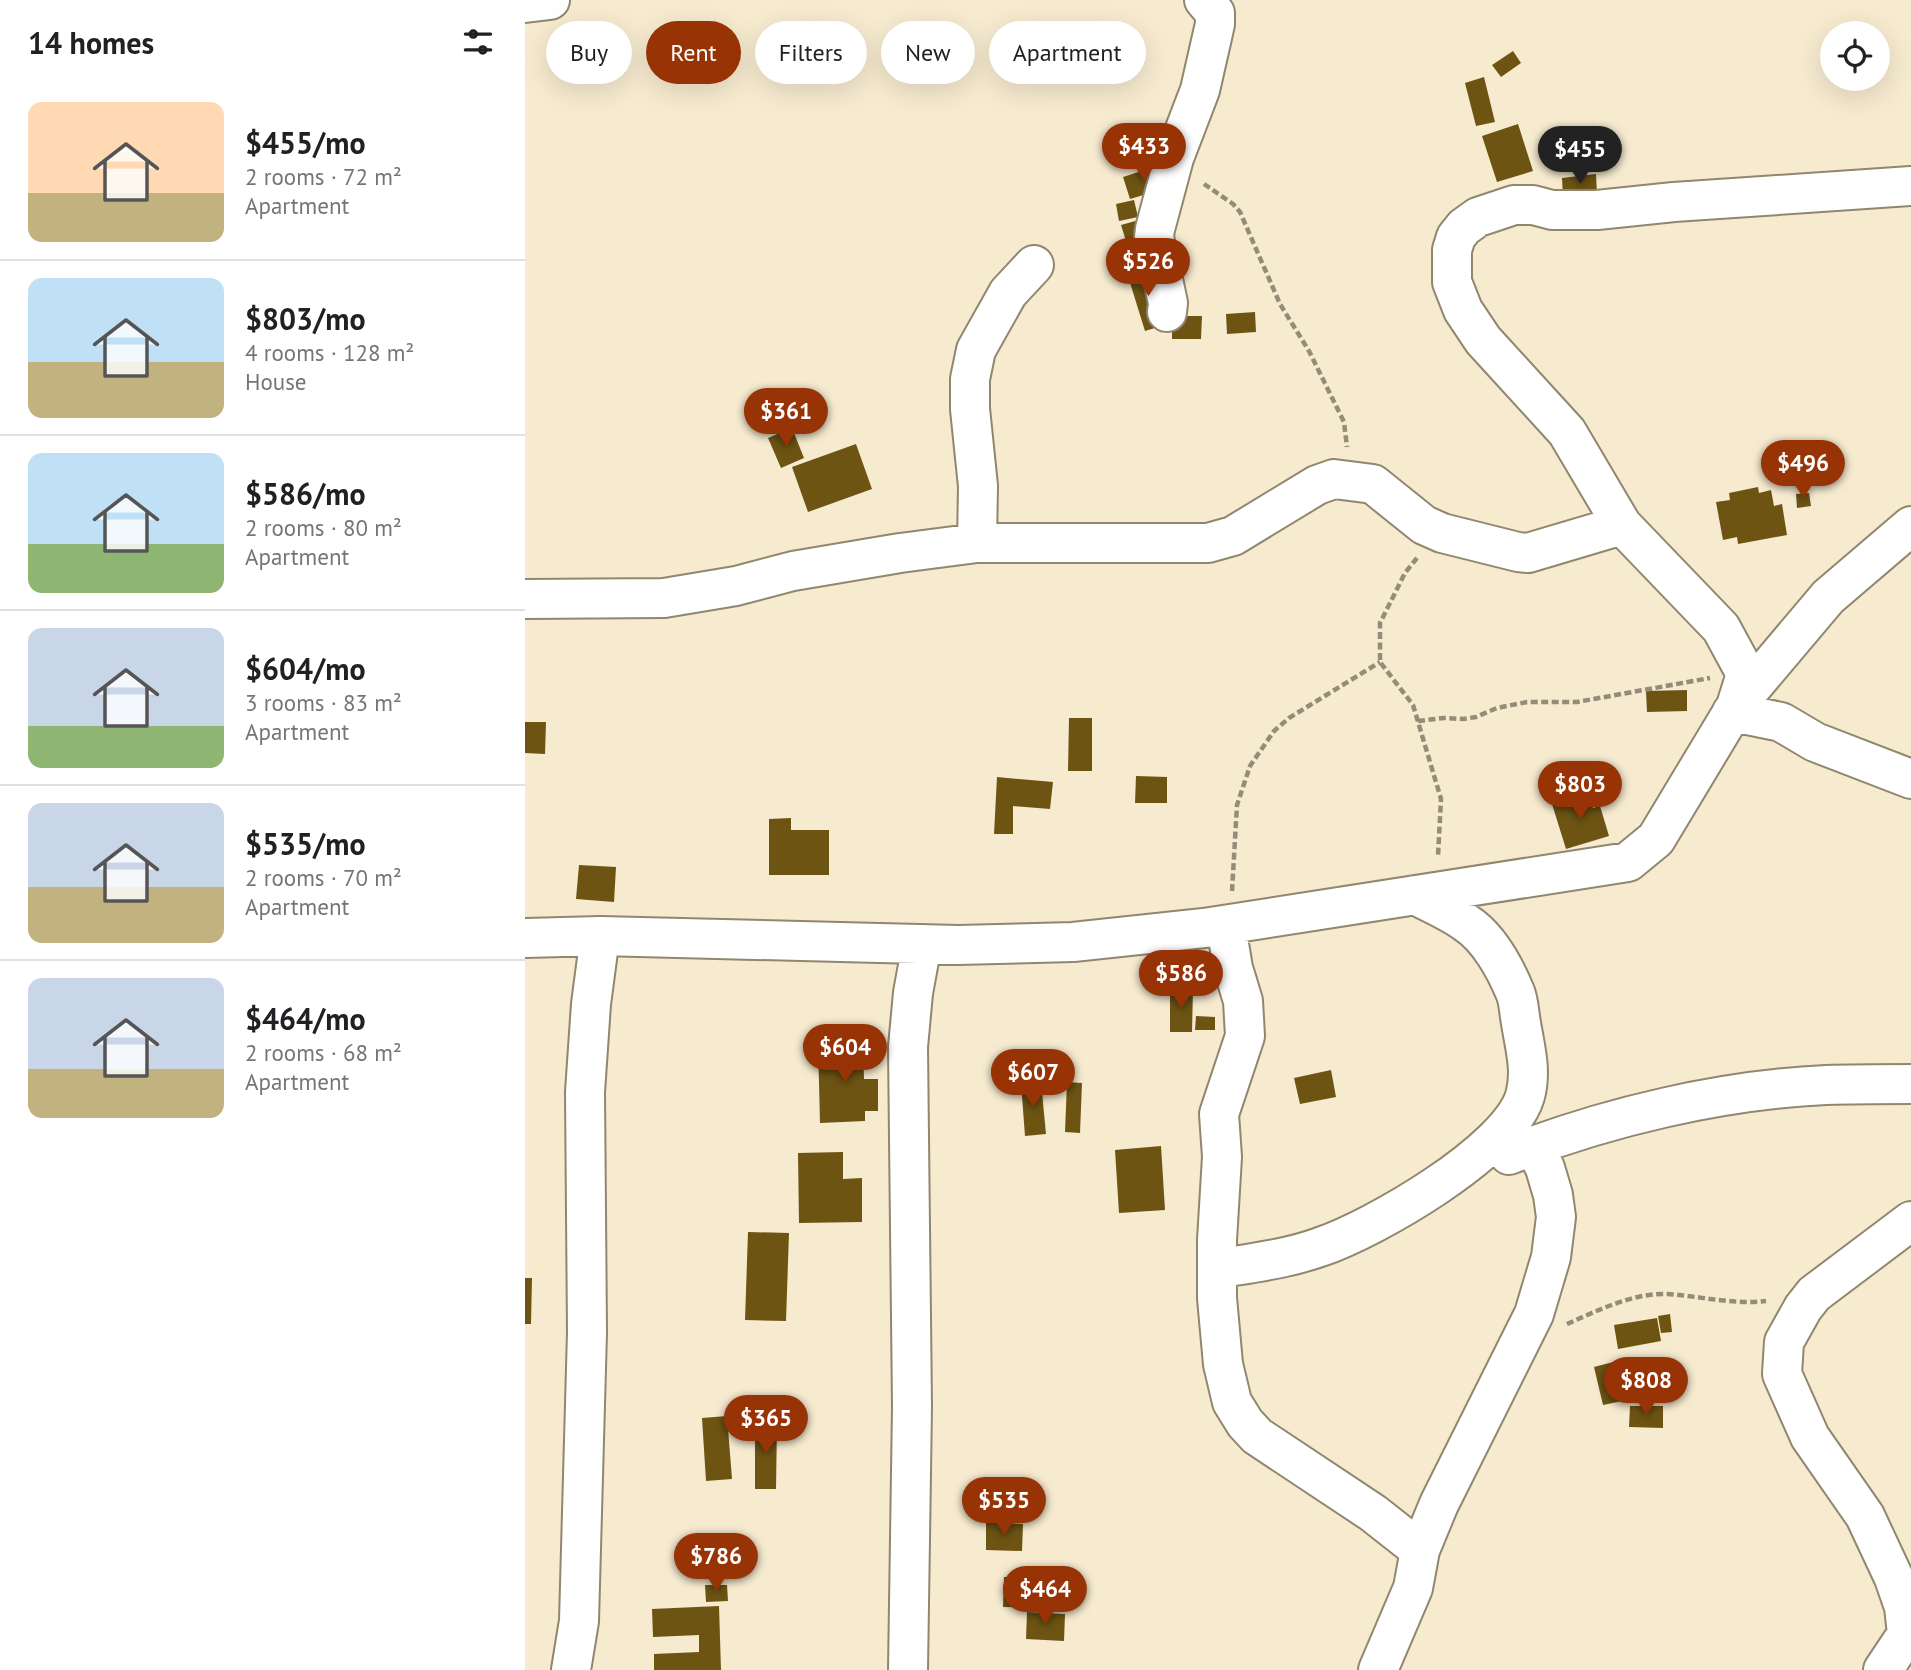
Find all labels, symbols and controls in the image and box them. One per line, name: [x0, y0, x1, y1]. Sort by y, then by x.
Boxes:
chip: Buy: [546, 21, 632, 84]
chip: Rent: [646, 21, 741, 84]
chip: Filters: [755, 21, 867, 84]
chip: New: [881, 21, 975, 84]
chip: Apartment: [989, 21, 1146, 84]
map controls: [1820, 21, 1890, 91]
button: locate: [1820, 21, 1890, 91]
text: 14 homes: [28, 23, 154, 62]
icon: filters: [459, 23, 497, 61]
text: $455/mo: [245, 123, 366, 162]
pin: $433: [1103, 124, 1185, 183]
pin: $455: [1539, 127, 1621, 186]
icon: home: [84, 130, 168, 214]
text: $433: [1118, 131, 1170, 160]
text: $455: [1554, 134, 1606, 163]
text: 2 rooms · 72 m²: [245, 162, 402, 191]
text: Apartment: [245, 191, 349, 220]
pin: $526: [1107, 238, 1189, 298]
text: $526: [1122, 246, 1174, 275]
text: $803/mo: [245, 299, 366, 338]
icon: home: [84, 306, 168, 390]
text: 4 rooms · 128 m²: [245, 338, 414, 367]
text: House: [245, 367, 307, 396]
pin: $361: [745, 388, 827, 448]
text: $361: [760, 396, 812, 425]
pin: $496: [1762, 440, 1844, 500]
text: $496: [1777, 448, 1829, 477]
text: $586/mo: [245, 474, 366, 513]
icon: home: [84, 481, 168, 565]
text: 2 rooms · 80 m²: [245, 513, 402, 542]
text: Apartment: [245, 542, 349, 571]
text: $604/mo: [245, 649, 366, 688]
icon: home: [84, 656, 168, 740]
text: 3 rooms · 83 m²: [245, 688, 402, 717]
text: Apartment: [245, 717, 349, 746]
pin: $803: [1539, 762, 1621, 821]
text: $803: [1554, 769, 1606, 798]
text: $535/mo: [245, 824, 366, 863]
icon: home: [84, 831, 168, 915]
text: 2 rooms · 70 m²: [245, 863, 402, 892]
text: Apartment: [245, 892, 349, 921]
pin: $586: [1140, 950, 1222, 1010]
text: $586: [1155, 958, 1207, 987]
text: $464/mo: [245, 999, 366, 1038]
icon: home: [84, 1006, 168, 1090]
pin: $604: [804, 1024, 886, 1084]
text: $604: [819, 1032, 871, 1061]
text: 2 rooms · 68 m²: [245, 1038, 402, 1067]
pin: $607: [992, 1050, 1074, 1109]
text: $607: [1007, 1057, 1059, 1086]
text: Apartment: [245, 1067, 349, 1096]
pin: $808: [1605, 1358, 1687, 1417]
text: $808: [1620, 1365, 1672, 1394]
pin: $365: [725, 1396, 807, 1455]
text: $365: [740, 1403, 792, 1432]
pin: $535: [963, 1478, 1045, 1537]
text: $535: [978, 1485, 1030, 1514]
pin: $786: [675, 1534, 757, 1593]
text: $786: [690, 1541, 742, 1570]
pin: $464: [1004, 1566, 1086, 1626]
text: $464: [1019, 1574, 1071, 1603]

